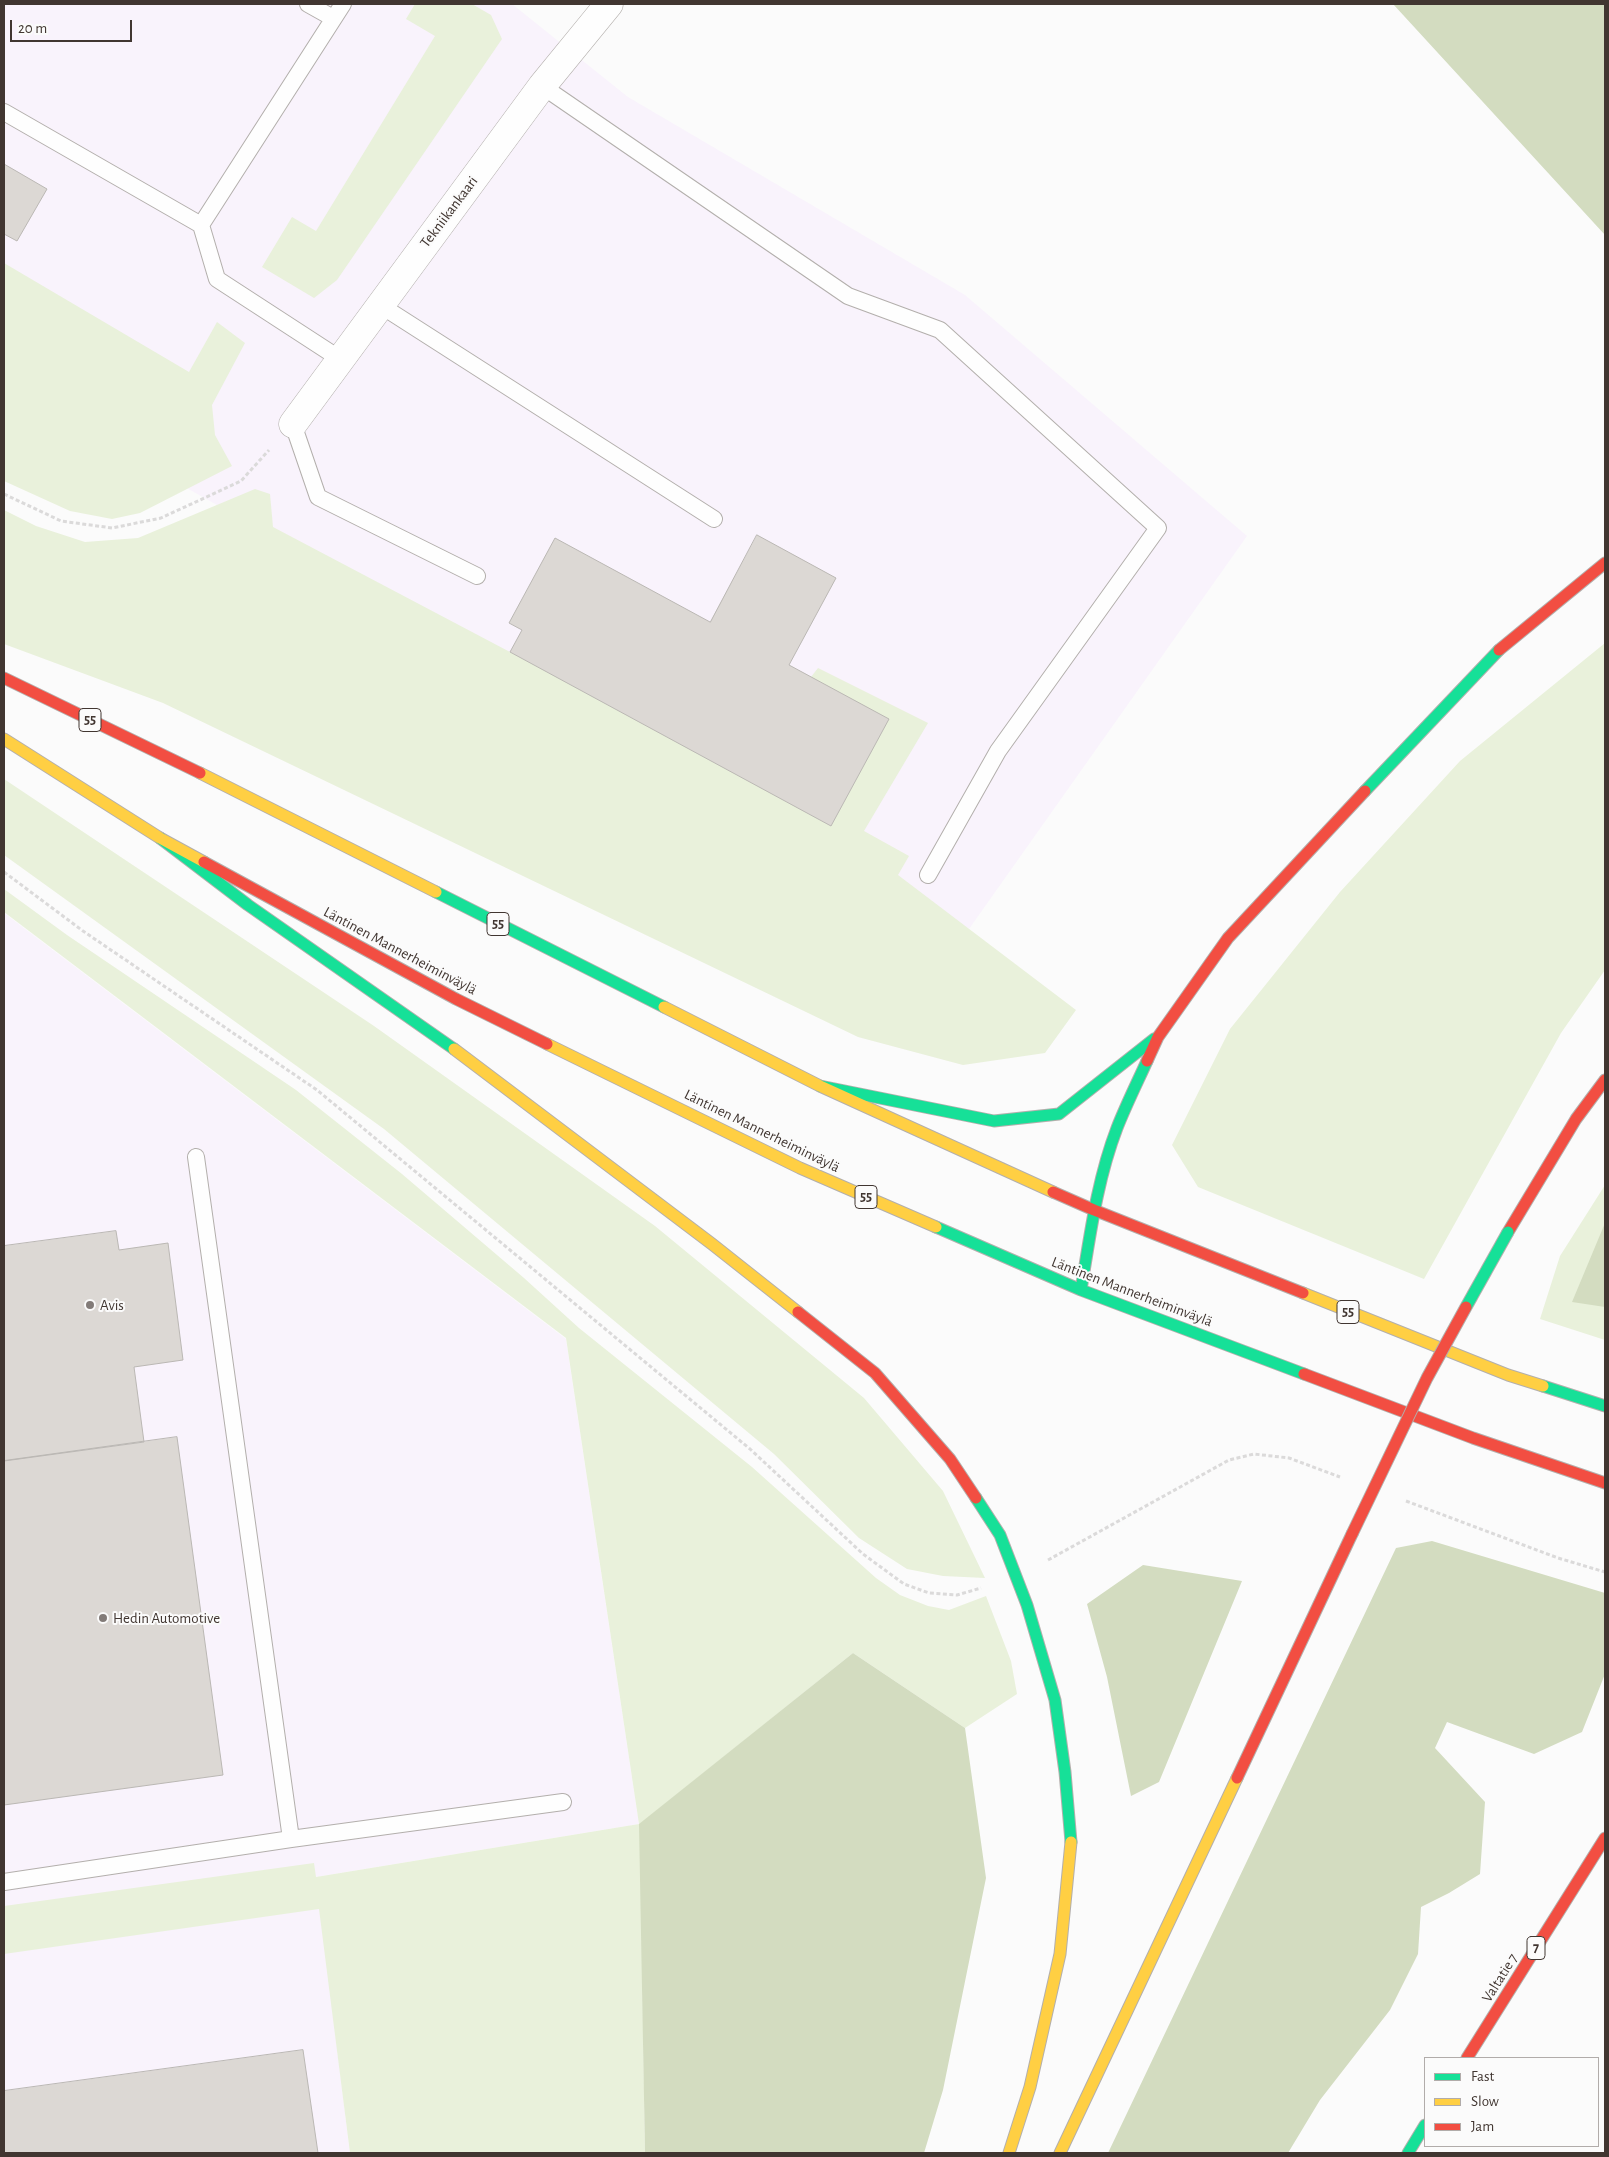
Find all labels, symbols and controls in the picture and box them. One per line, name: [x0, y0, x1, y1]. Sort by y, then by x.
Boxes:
scale bar: [12, 10, 135, 42]
text: 20 m: [18, 21, 47, 36]
street label: Tekniikankaari: [416, 173, 482, 251]
road number: 55: [79, 708, 101, 732]
street label: Läntinen Mannerheiminväylä: [320, 903, 480, 999]
road number: 55: [487, 912, 509, 936]
street label: Läntinen Mannerheiminväylä: [681, 1085, 843, 1177]
road number: 55: [855, 1186, 877, 1208]
street label: Läntinen Mannerheiminväylä: [1049, 1253, 1215, 1331]
place label: Avis: [100, 1296, 124, 1314]
marker: Avis: [84, 1299, 96, 1311]
road number: 55: [1337, 1300, 1359, 1324]
place label: Hedin Automotive: [113, 1609, 220, 1627]
marker: Hedin Automotive: [97, 1612, 109, 1624]
road number: 7: [1527, 1936, 1545, 1960]
street label: Valtatie 7: [1478, 1950, 1522, 2006]
legend: [1424, 2057, 1599, 2147]
text: Fast: [1471, 2069, 1494, 2084]
text: Slow: [1471, 2094, 1499, 2109]
text: Jam: [1471, 2119, 1494, 2134]

